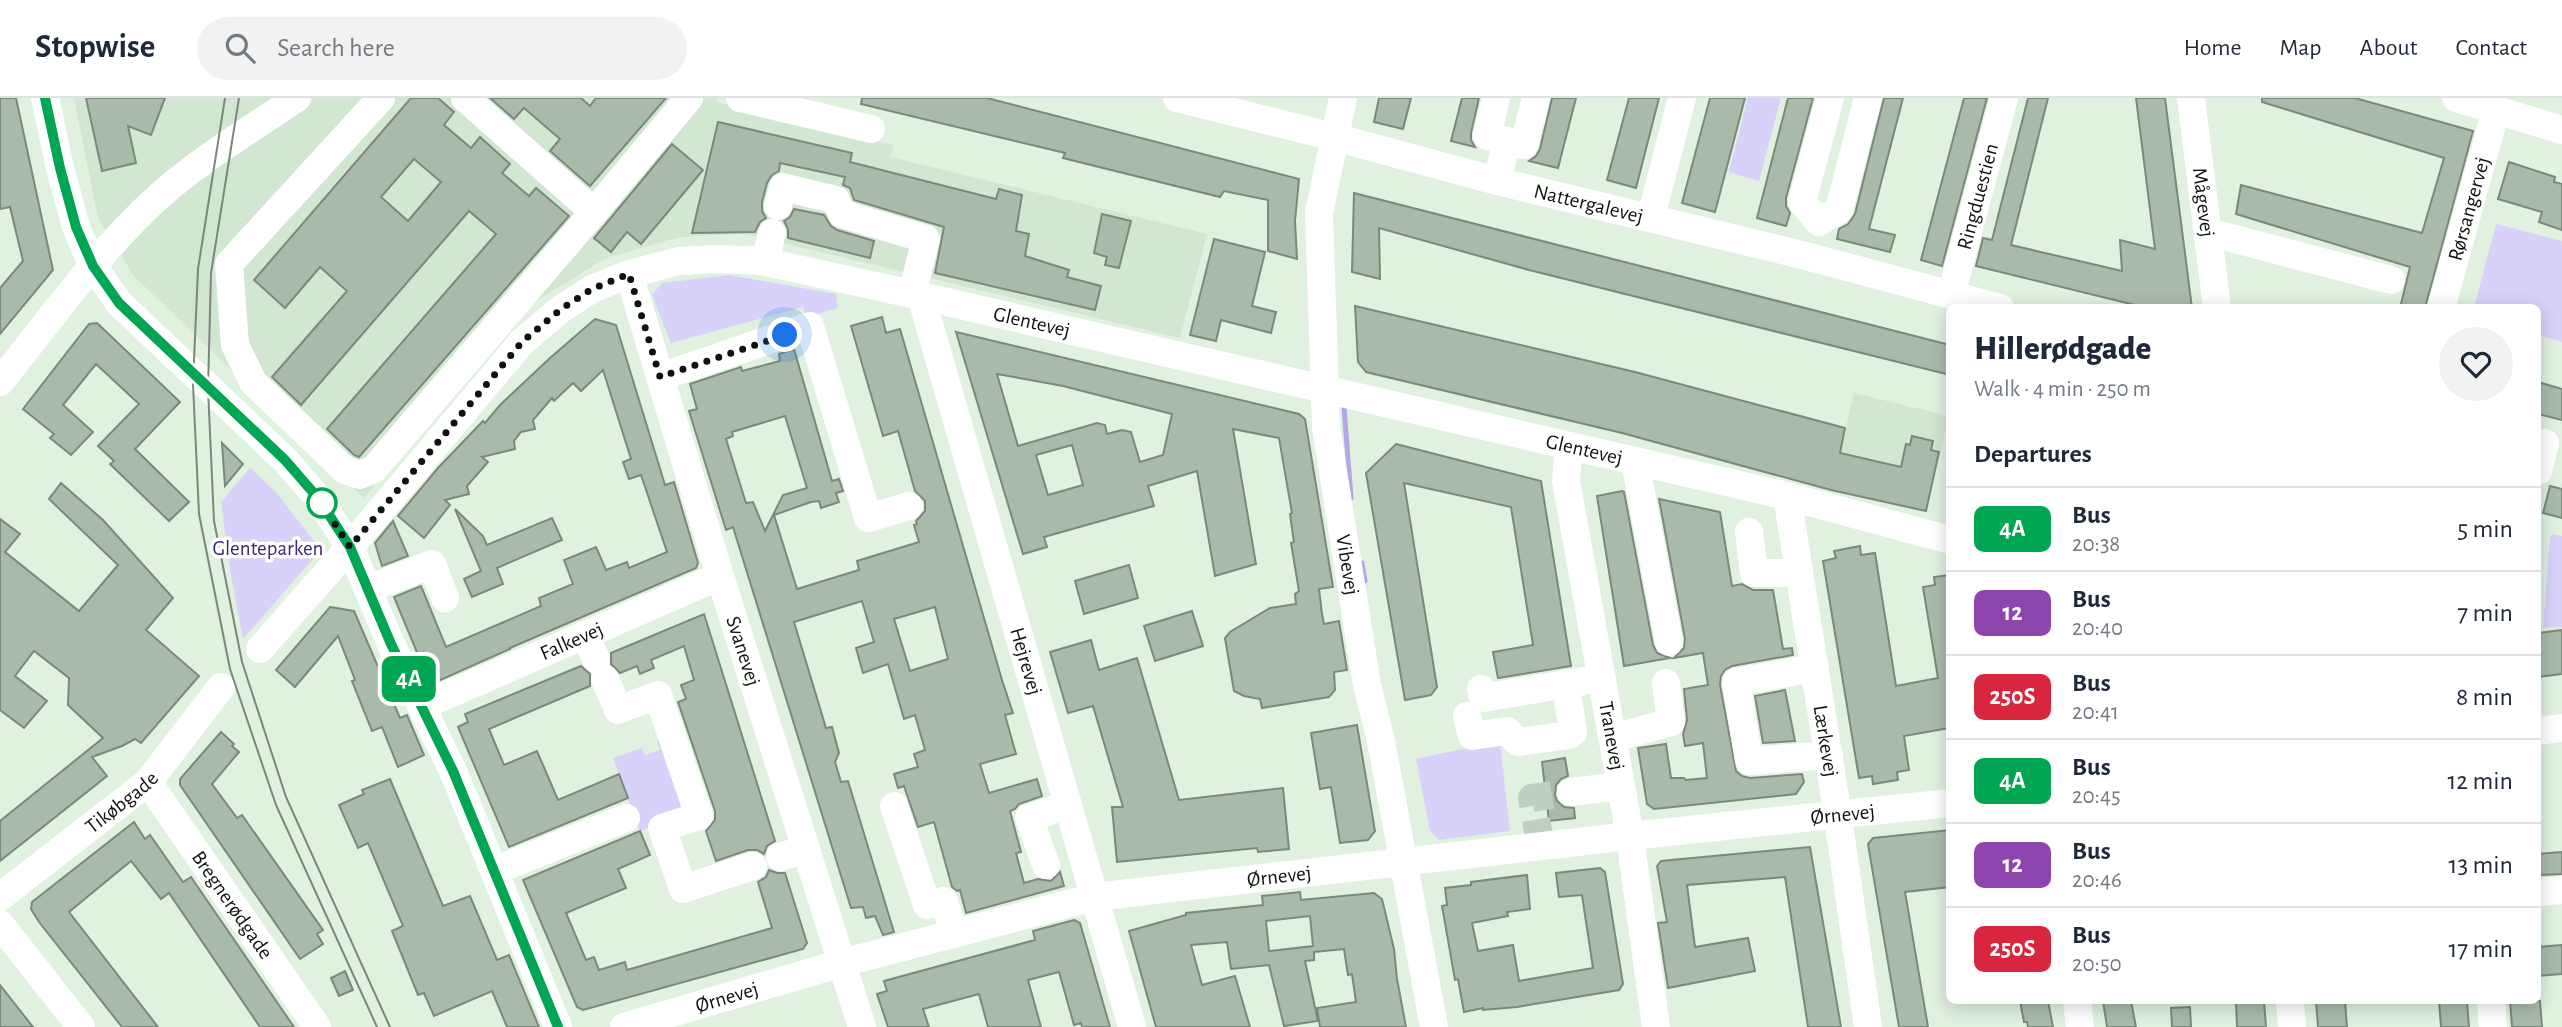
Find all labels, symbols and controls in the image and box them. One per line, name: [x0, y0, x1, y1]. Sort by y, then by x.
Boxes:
search box: [197, 17, 687, 80]
icon: search: [221, 29, 259, 67]
text: Stopwise: [35, 31, 155, 64]
text: Search here: [277, 35, 395, 61]
text: Home: [2184, 36, 2242, 60]
text: Map: [2280, 36, 2322, 60]
text: About: [2360, 36, 2417, 60]
text: Contact: [2455, 36, 2527, 60]
street label: Ringduestien: [1953, 141, 2002, 252]
street label: Rørsangervej: [2444, 155, 2493, 263]
street label: Mågevej: [2189, 166, 2219, 238]
street label: Nattergalevej: [1532, 180, 1645, 227]
street label: Glentevej: [992, 303, 1072, 341]
your location: [767, 317, 802, 352]
button: heart: [2439, 327, 2513, 401]
text: Hillerødgade: [1974, 333, 2151, 366]
text: Walk · 4 min · 250 m: [1974, 378, 2151, 401]
street label: Glentevej: [1544, 430, 1625, 468]
text: Departures: [1974, 441, 2092, 467]
unlabelled marker: [307, 488, 337, 518]
text: Bus: [2072, 502, 2111, 528]
text: 5 min: [2457, 516, 2513, 542]
text: 4A: [1999, 517, 2026, 541]
street label: Vibevej: [1333, 533, 1363, 597]
text: 20:38: [2072, 533, 2120, 556]
park label: Glenteparken: [213, 538, 323, 559]
text: Bus: [2072, 586, 2111, 612]
text: 7 min: [2457, 600, 2513, 626]
text: 12: [2003, 601, 2022, 625]
street label: Svanevej: [723, 613, 764, 688]
text: 20:40: [2072, 617, 2123, 640]
street label: Falkevej: [537, 618, 606, 664]
street label: Hejrevej: [1007, 625, 1046, 697]
line badge: 4A: [378, 656, 440, 702]
text: 4A: [396, 667, 422, 691]
text: Bus: [2072, 670, 2111, 696]
text: 8 min: [2456, 684, 2513, 710]
text: 250S: [1989, 685, 2036, 709]
street label: Tranevej: [1595, 700, 1628, 772]
text: 20:41: [2072, 701, 2119, 724]
street label: Lærkevej: [1810, 703, 1842, 778]
text: Bus: [2072, 754, 2111, 780]
street label: Tikøbgade: [81, 768, 162, 837]
text: 12 min: [2447, 768, 2513, 794]
text: 4A: [1999, 769, 2026, 793]
text: 20:45: [2072, 785, 2121, 808]
street label: Ørnevej: [1810, 800, 1876, 828]
text: Bus: [2072, 838, 2111, 864]
street label: Bregnerødgade: [188, 847, 277, 963]
text: 13 min: [2449, 852, 2513, 878]
text: 12: [2003, 853, 2022, 877]
street label: Ørnevej: [1246, 862, 1312, 890]
text: 20:46: [2072, 869, 2122, 892]
text: Bus: [2072, 922, 2111, 948]
text: 17 min: [2448, 936, 2513, 962]
text: 250S: [1989, 937, 2036, 961]
text: 20:50: [2072, 953, 2122, 976]
street label: Ørnevej: [693, 978, 761, 1016]

